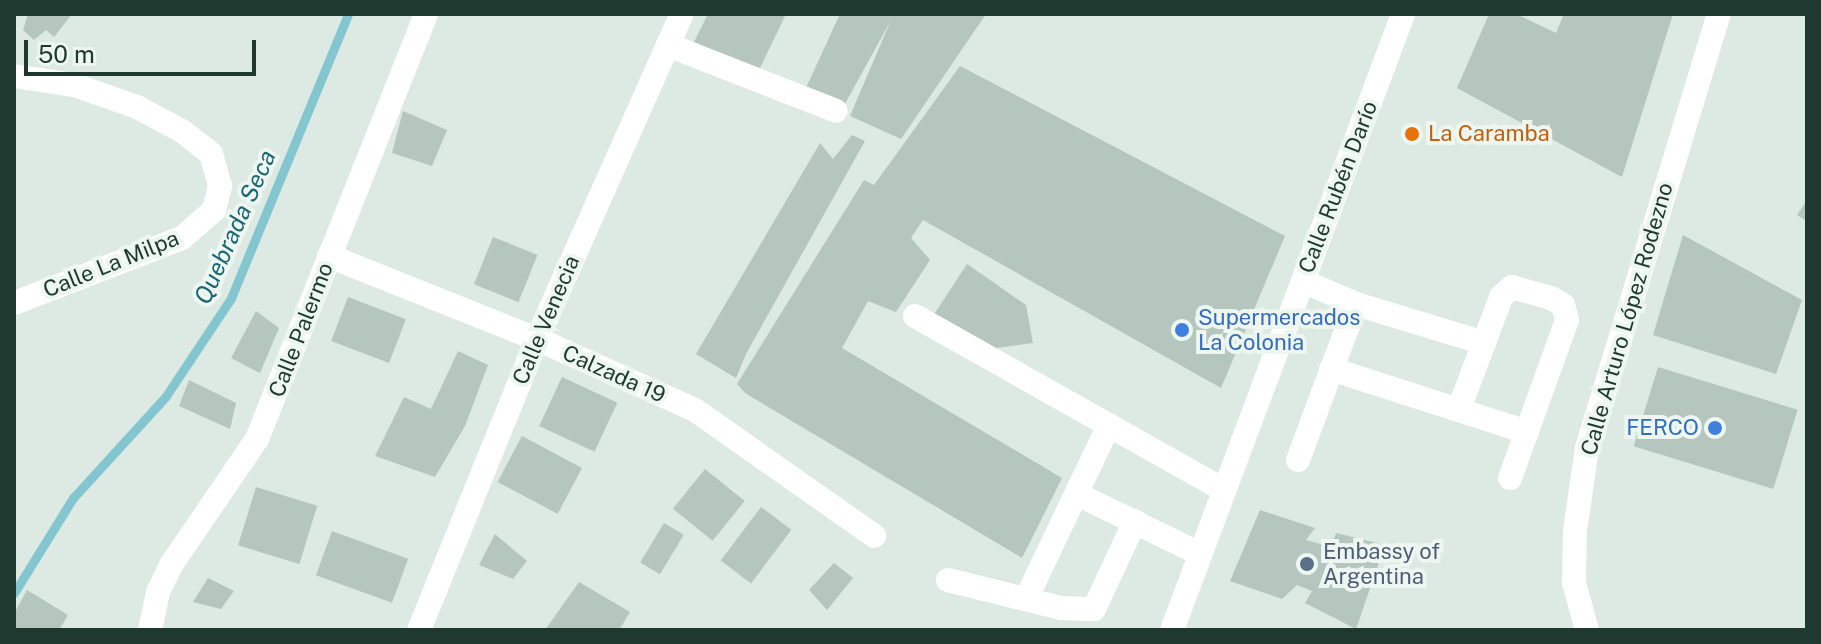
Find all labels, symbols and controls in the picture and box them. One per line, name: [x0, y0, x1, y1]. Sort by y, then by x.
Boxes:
scale bar: [28, 24, 260, 74]
text: 50 m: [38, 40, 95, 68]
street label: Calle Rubén Darío: [1293, 97, 1383, 277]
place label: La Caramba: [1428, 121, 1550, 147]
marker: La Caramba: [1403, 125, 1421, 143]
water label: Quebrada Seca: [188, 146, 282, 308]
street label: Calle Arturo López Rodezno: [1575, 179, 1679, 459]
street label: Calle La Milpa: [39, 225, 183, 303]
street label: Calle Venecia: [507, 251, 585, 389]
street label: Calle Palermo: [263, 259, 339, 401]
place label: Supermercados La Colonia: [1198, 304, 1360, 356]
marker: Supermercados La Colonia: [1173, 321, 1191, 339]
street label: Calzada 19: [558, 340, 670, 408]
place label: FERCO: [1626, 415, 1699, 441]
marker: FERCO: [1706, 419, 1724, 437]
place label: Embassy of Argentina: [1323, 538, 1440, 590]
marker: Embassy of Argentina: [1298, 555, 1316, 573]

